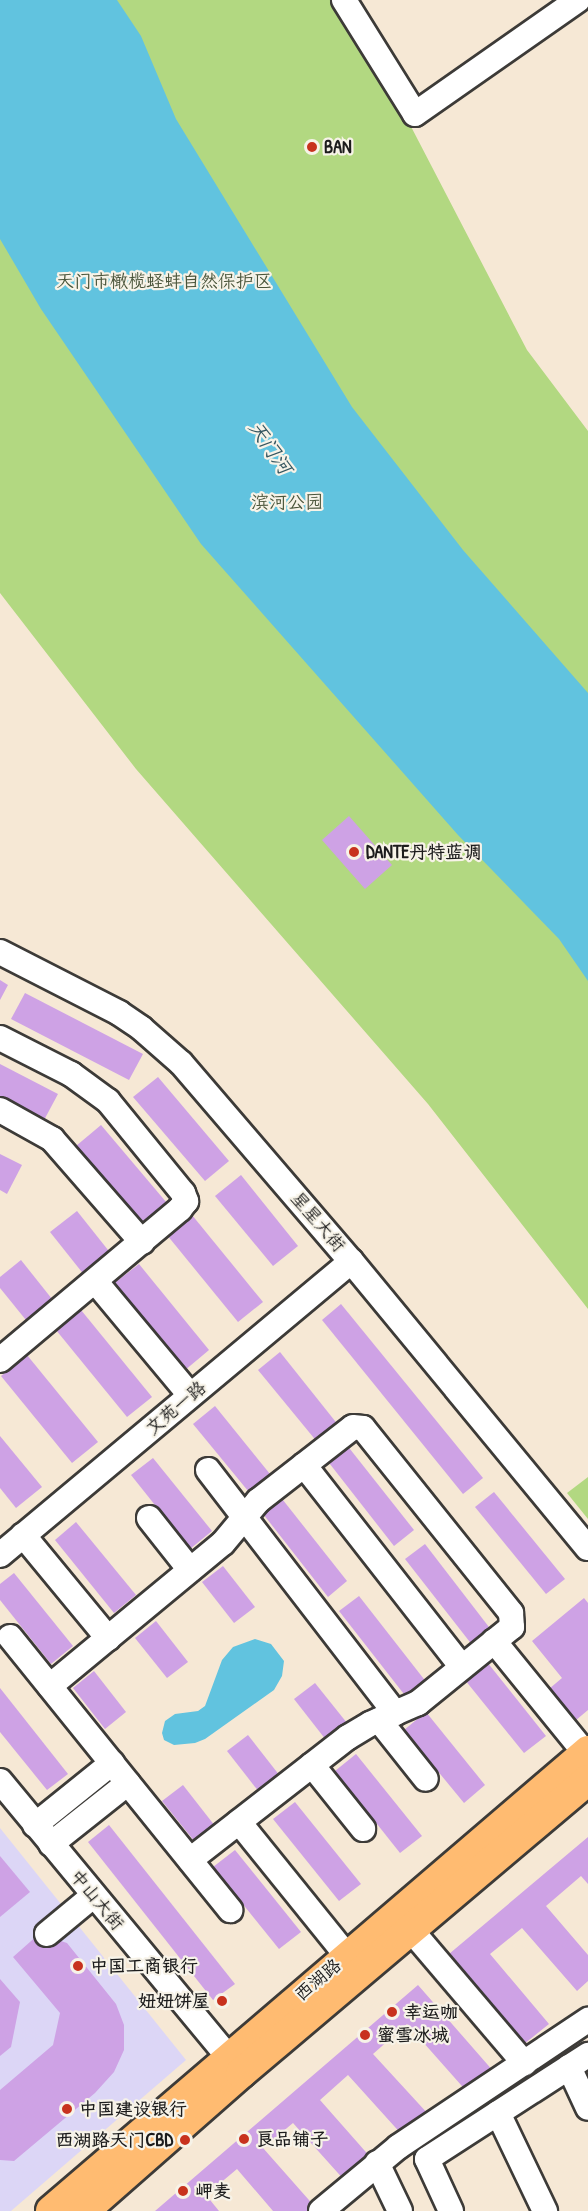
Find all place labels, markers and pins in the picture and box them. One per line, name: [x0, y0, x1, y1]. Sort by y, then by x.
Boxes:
place label: BAN: [324, 136, 351, 158]
marker: BAN: [305, 140, 319, 154]
place label: DANTE丹特蓝调: [366, 841, 481, 863]
marker: DANTE丹特蓝调: [347, 845, 361, 859]
place label: 中国工商银行: [90, 1955, 198, 1977]
marker: 中国工商银行: [71, 1959, 85, 1973]
place label: 妞妞饼屋: [138, 1990, 210, 2012]
marker: 妞妞饼屋: [215, 1994, 229, 2008]
place label: 幸运咖: [404, 2001, 458, 2023]
marker: 幸运咖: [385, 2005, 399, 2019]
place label: 蜜雪冰城: [377, 2024, 449, 2046]
marker: 蜜雪冰城: [358, 2028, 372, 2042]
place label: 中国建设银行: [79, 2098, 187, 2120]
marker: 中国建设银行: [60, 2102, 74, 2116]
place label: 良品铺子: [256, 2128, 328, 2150]
place label: 西湖路天门CBD: [55, 2129, 173, 2151]
marker: 良品铺子: [237, 2132, 251, 2146]
marker: 西湖路天门CBD: [178, 2133, 192, 2147]
place label: 岬麦: [195, 2180, 231, 2202]
marker: 岬麦: [176, 2184, 190, 2198]

